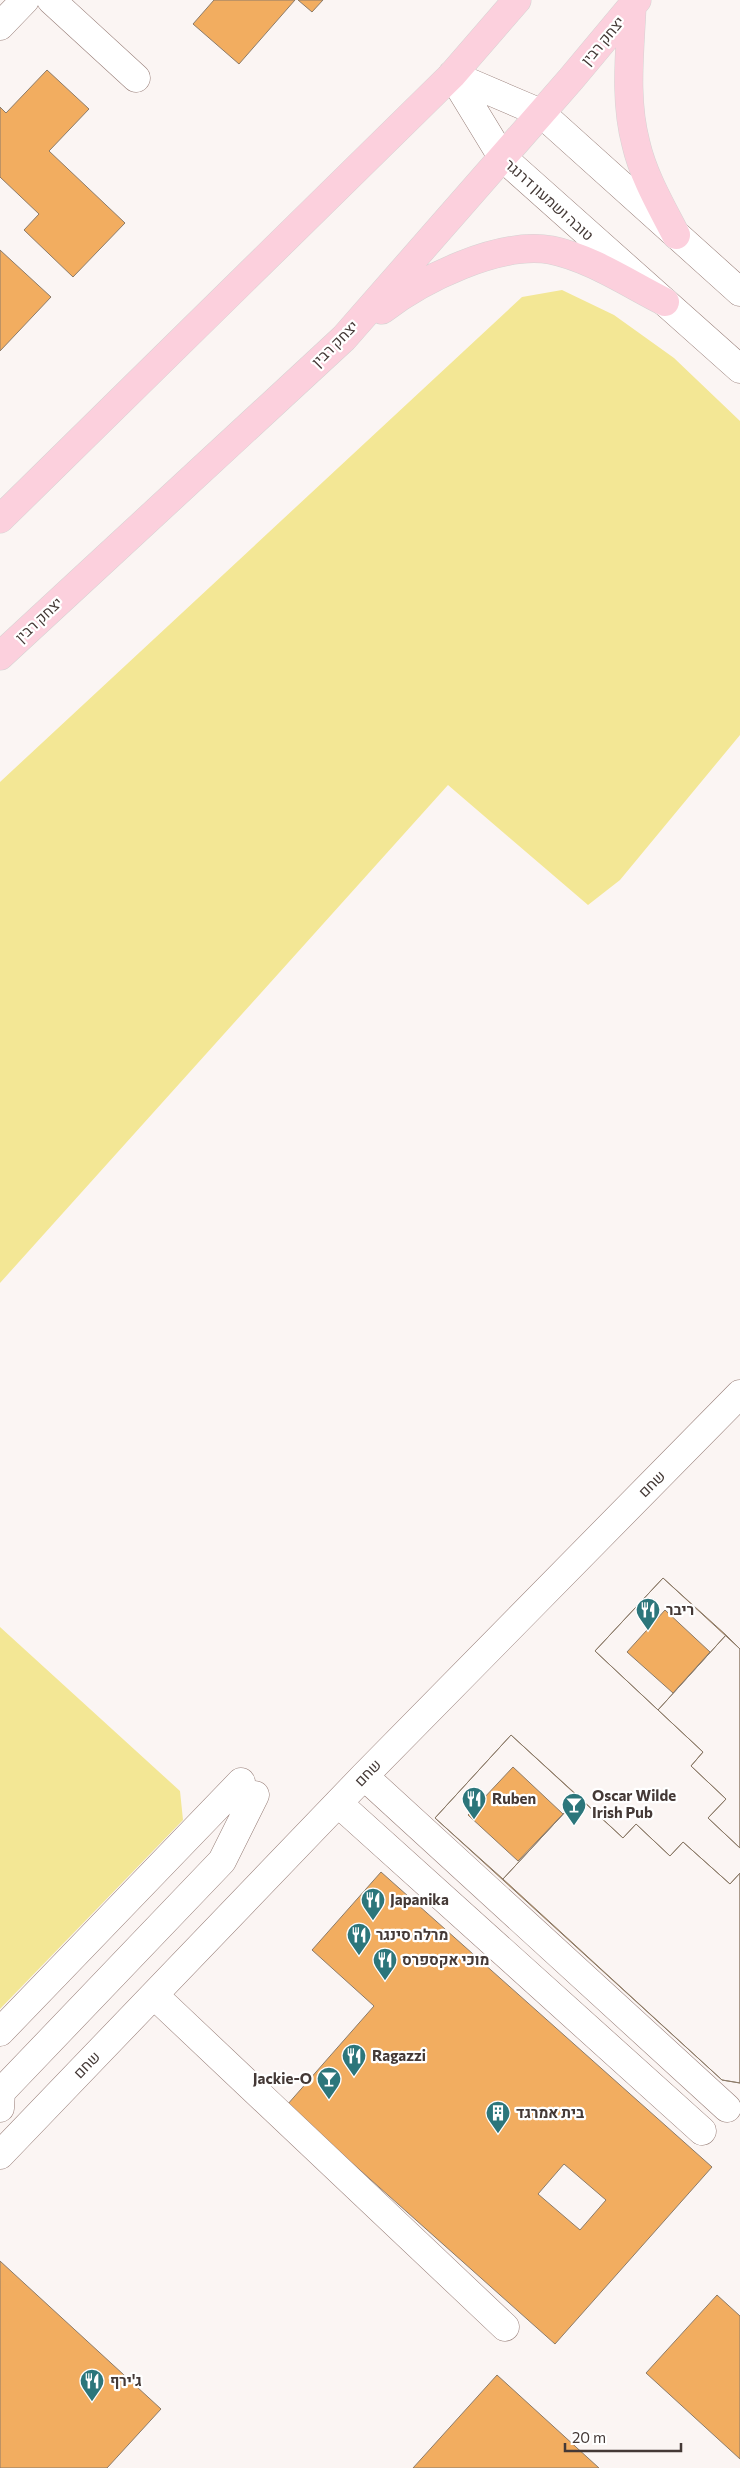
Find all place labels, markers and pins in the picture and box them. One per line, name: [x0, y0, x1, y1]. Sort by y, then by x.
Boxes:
restaurant icon: ריבר: [635, 1597, 661, 1631]
place label: ריבר: [666, 1600, 694, 1618]
restaurant icon: Ruben: [461, 1786, 487, 1820]
place label: Oscar Wilde Irish Pub: [592, 1786, 676, 1821]
place label: Ruben: [492, 1789, 536, 1807]
bar icon: Oscar Wilde Irish Pub: [561, 1792, 587, 1826]
restaurant icon: Japanika: [360, 1887, 386, 1921]
place label: Japanika: [390, 1890, 449, 1908]
restaurant icon: מרלה סינגר: [346, 1922, 372, 1956]
place label: מרלה סינגר: [376, 1925, 448, 1943]
restaurant icon: מוכי אקספרס: [372, 1947, 398, 1981]
place label: מוכי אקספרס: [402, 1950, 489, 1968]
restaurant icon: Ragazzi: [341, 2043, 367, 2077]
place label: Ragazzi: [372, 2046, 426, 2064]
bar icon: Jackie-O: [316, 2066, 342, 2100]
place label: Jackie-O: [253, 2069, 312, 2087]
building icon: בית אמרגד: [485, 2100, 511, 2134]
place label: בית אמרגד: [516, 2103, 584, 2121]
restaurant icon: ג'ירף: [79, 2368, 105, 2402]
place label: ג'ירף: [110, 2371, 142, 2389]

